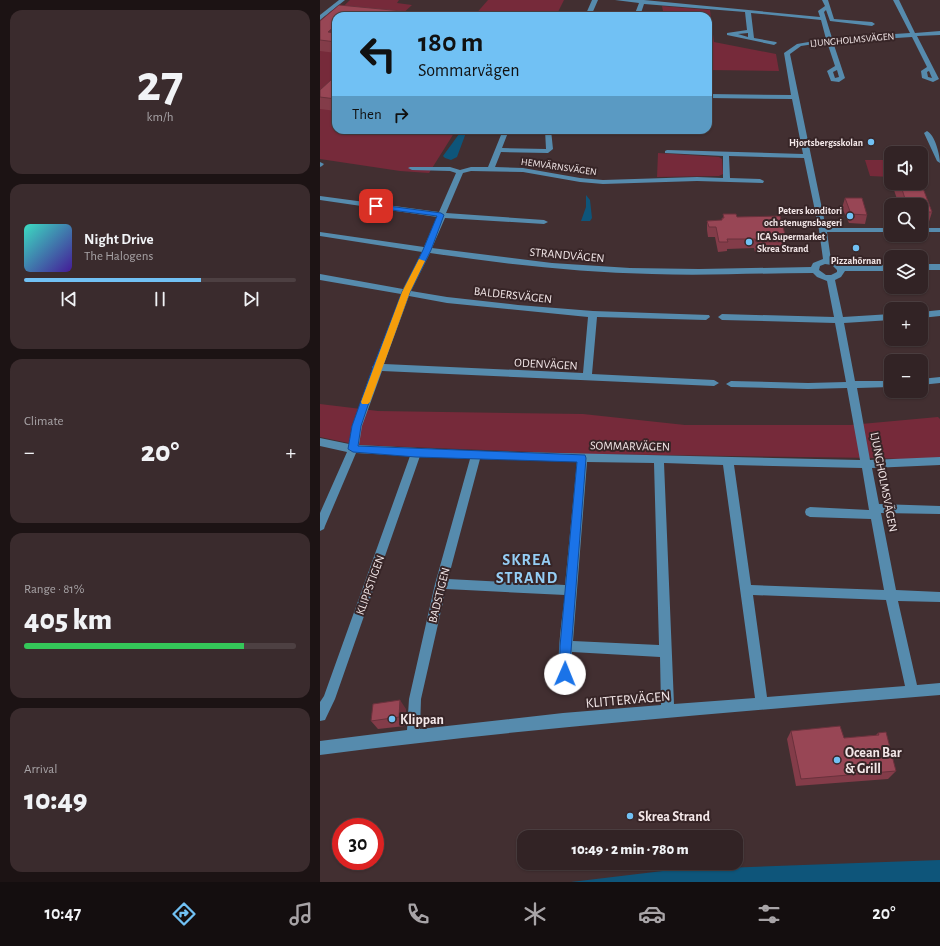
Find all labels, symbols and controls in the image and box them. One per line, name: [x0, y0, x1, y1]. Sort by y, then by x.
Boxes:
icon: left: [352, 28, 404, 80]
text: 180 m: [418, 29, 483, 57]
street label: LJUNGHOLMSVÄGEN: [809, 30, 895, 49]
text: 27: [137, 58, 183, 110]
text: Sommarvägen: [418, 62, 520, 80]
icon: right: [390, 104, 412, 126]
text: Then: [352, 107, 382, 122]
text: km/h: [147, 111, 173, 124]
marker: Hjortsbergsskolan: [866, 137, 876, 147]
place label: Hjortsbergsskolan: [789, 138, 863, 148]
map controls: [884, 146, 928, 398]
button: sound: [884, 146, 928, 190]
street label: HEMVÄRNSVÄGEN: [520, 156, 598, 177]
pin: [359, 189, 393, 223]
icon: arrive: [365, 195, 387, 217]
button: search: [884, 198, 928, 242]
place label: Peters konditori och stenugnsbageri: [764, 206, 842, 228]
marker: Peters konditori och stenugnsbageri: [845, 211, 855, 221]
text: Night Drive: [84, 232, 154, 247]
place label: ICA Supermarket Skrea Strand: [757, 232, 826, 254]
marker: ICA Supermarket Skrea Strand: [744, 237, 754, 247]
marker: Pizzahörnan: [851, 243, 861, 253]
street label: STRANDVÄGEN: [529, 245, 605, 264]
text: The Halogens: [84, 250, 153, 263]
button: layers: [884, 250, 928, 294]
place label: Pizzahörnan: [831, 256, 881, 266]
street label: BALDERSVÄGEN: [473, 284, 553, 305]
icon: previous: [58, 288, 80, 310]
icon: pause: [149, 288, 171, 310]
icon: next: [240, 288, 262, 310]
button: +: [884, 302, 928, 346]
button: −: [884, 354, 928, 398]
street label: ODENVÄGEN: [514, 355, 578, 372]
text: Climate: [24, 415, 63, 428]
street label: LJUNGHOLMSVÄGEN: [868, 431, 901, 533]
text: 20°: [141, 437, 179, 467]
street label: SOMMARVÄGEN: [590, 438, 670, 453]
text: −: [24, 441, 35, 463]
text: +: [285, 441, 296, 463]
district label: SKREA STRAND: [496, 552, 558, 586]
street label: KLIPPSTIGEN: [354, 553, 386, 617]
street label: BADSTIGEN: [426, 566, 452, 624]
text: Range · 81%: [24, 583, 84, 596]
text: 405 km: [24, 605, 112, 635]
position arrow: [544, 653, 586, 695]
street label: KLITTERVÄGEN: [585, 687, 671, 711]
place label: Klippan: [400, 713, 444, 727]
marker: Klippan: [387, 714, 397, 724]
place label: Ocean Bar & Grill: [845, 746, 902, 776]
marker: Ocean Bar & Grill: [832, 755, 842, 765]
text: Arrival: [24, 763, 57, 776]
text: 10:49: [24, 785, 88, 815]
place label: Skrea Strand: [638, 810, 711, 824]
marker: Skrea Strand: [625, 811, 635, 821]
speed limit sign: 30: [332, 818, 384, 870]
text: 10:49 · 2 min · 780 m: [571, 842, 689, 857]
icon: directions: [170, 900, 198, 928]
icon: music: [287, 900, 315, 928]
icon: phone: [404, 900, 432, 928]
icon: climate: [521, 900, 549, 928]
icon: car: [638, 900, 666, 928]
icon: filters: [755, 900, 783, 928]
text: 10:47: [45, 905, 81, 923]
text: 20°: [872, 905, 895, 923]

